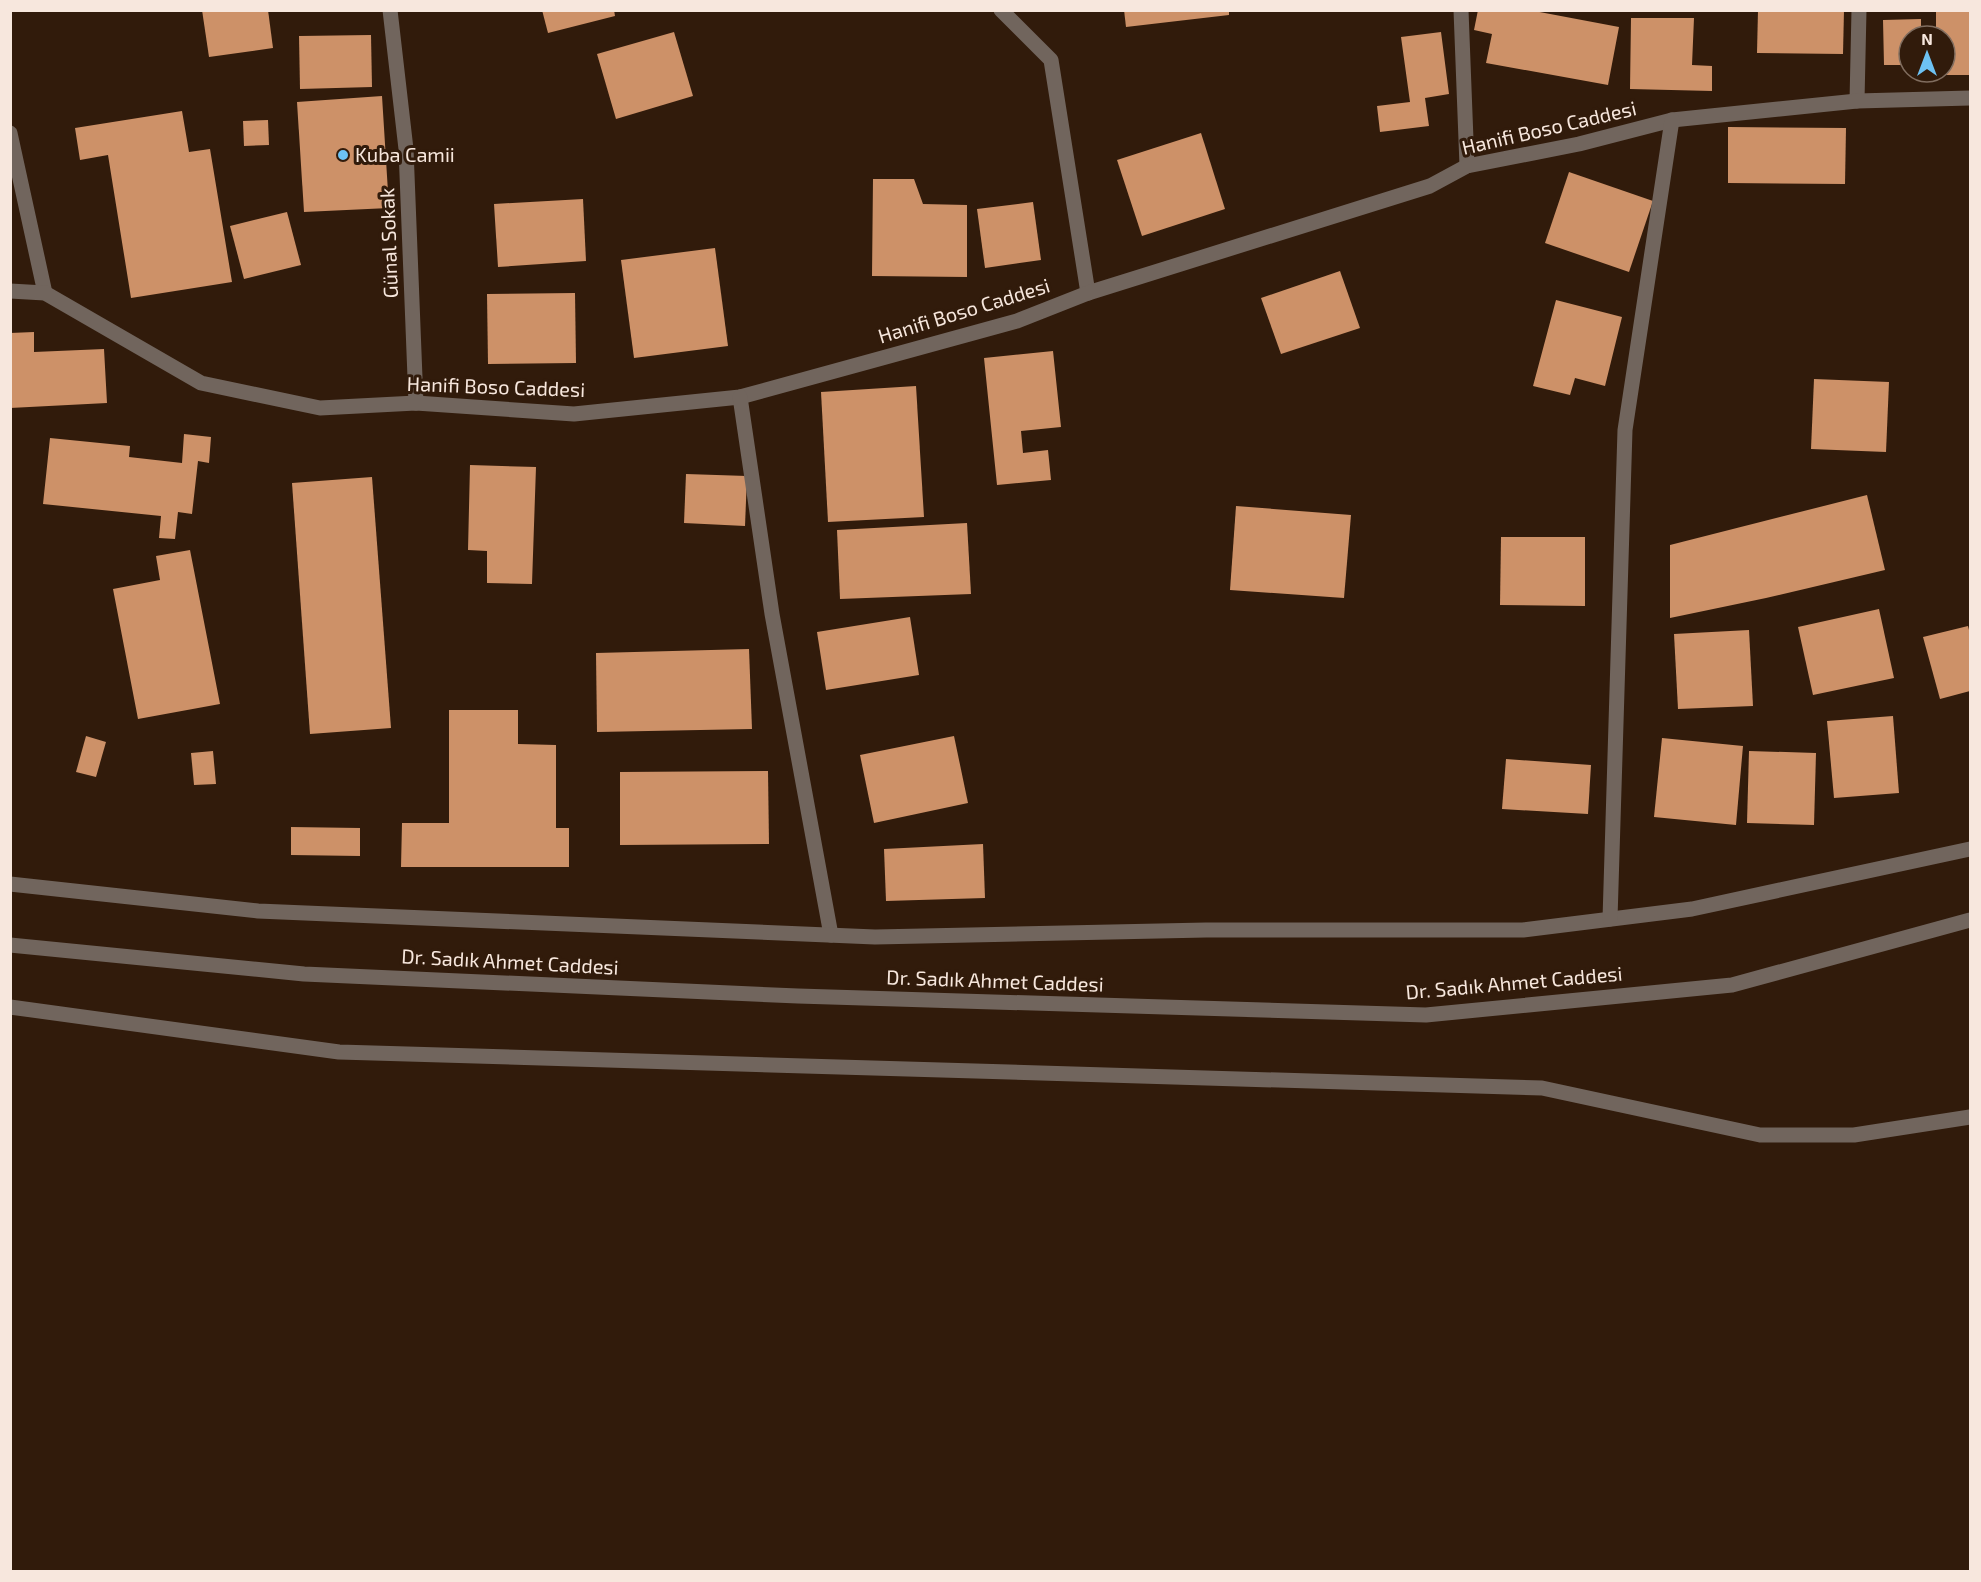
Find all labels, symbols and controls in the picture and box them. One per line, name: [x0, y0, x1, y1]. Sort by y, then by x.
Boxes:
north arrow: [1897, 24, 1957, 84]
text: N: [1921, 29, 1933, 48]
street label: Hanifi Boso Caddesi: [1459, 95, 1638, 159]
place label: Kuba Camii: [355, 142, 455, 166]
marker: Kuba Camii: [336, 148, 350, 162]
street label: Günal Sokak: [374, 187, 402, 299]
street label: Hanifi Boso Caddesi: [875, 272, 1053, 348]
street label: Hanifi Boso Caddesi: [406, 371, 586, 401]
street label: Dr. Sadık Ahmet Caddesi: [401, 943, 619, 979]
street label: Dr. Sadık Ahmet Caddesi: [1405, 961, 1623, 1003]
street label: Dr. Sadık Ahmet Caddesi: [886, 964, 1104, 996]

